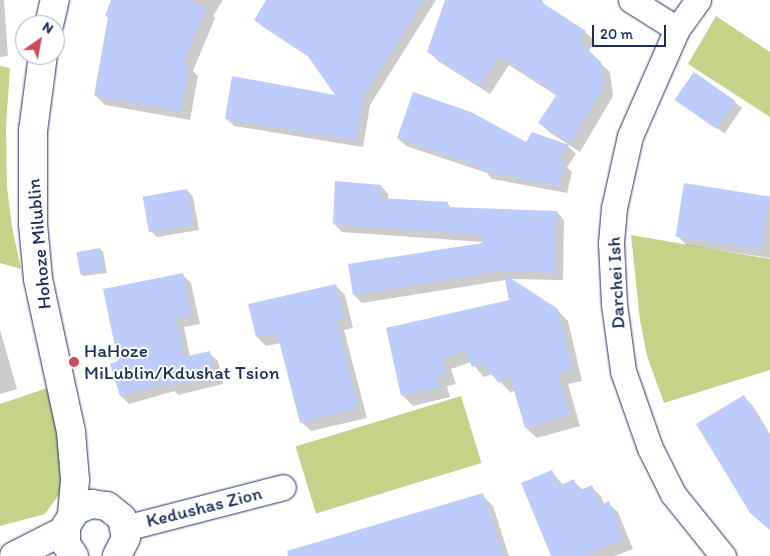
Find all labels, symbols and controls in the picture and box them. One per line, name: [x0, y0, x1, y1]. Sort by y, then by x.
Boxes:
north arrow: [15, 15, 65, 65]
scale bar: [595, 15, 669, 47]
text: N: [39, 18, 56, 38]
text: 20 m: [600, 25, 633, 43]
street label: Hohoze Milublin: [22, 178, 56, 310]
street label: Darchei Ish: [602, 236, 630, 330]
place label: HaHoze MiLublin/Kdushat Tsion: [84, 340, 277, 384]
marker: HaHoze MiLublin/Kdushat Tsion: [68, 356, 80, 368]
street label: Kedushas Zion: [143, 482, 265, 532]

